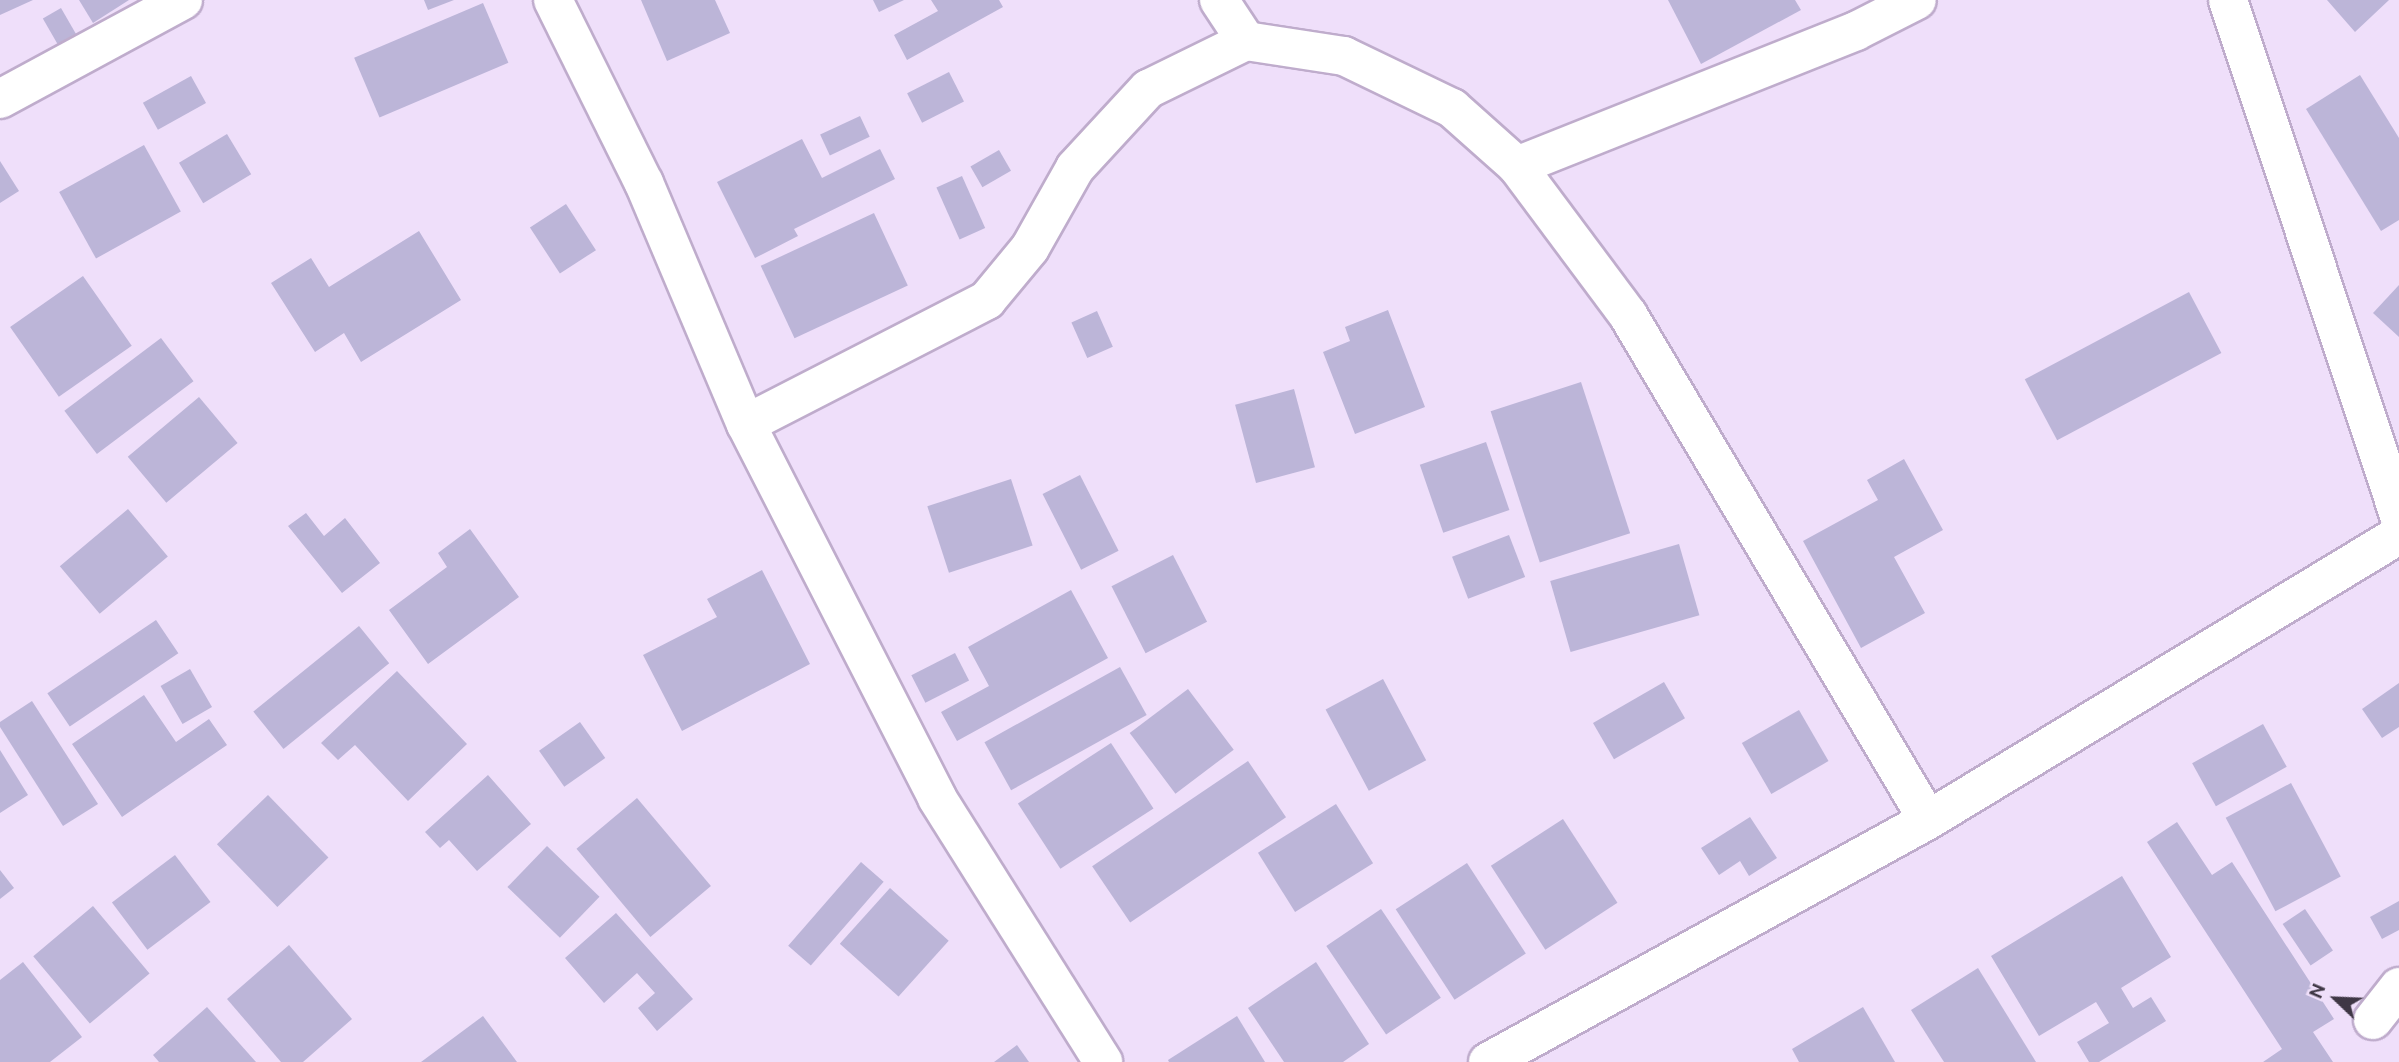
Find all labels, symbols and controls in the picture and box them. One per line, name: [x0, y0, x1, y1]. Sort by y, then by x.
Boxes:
north arrow: [2301, 964, 2371, 1034]
text: N: [2304, 980, 2330, 1002]

